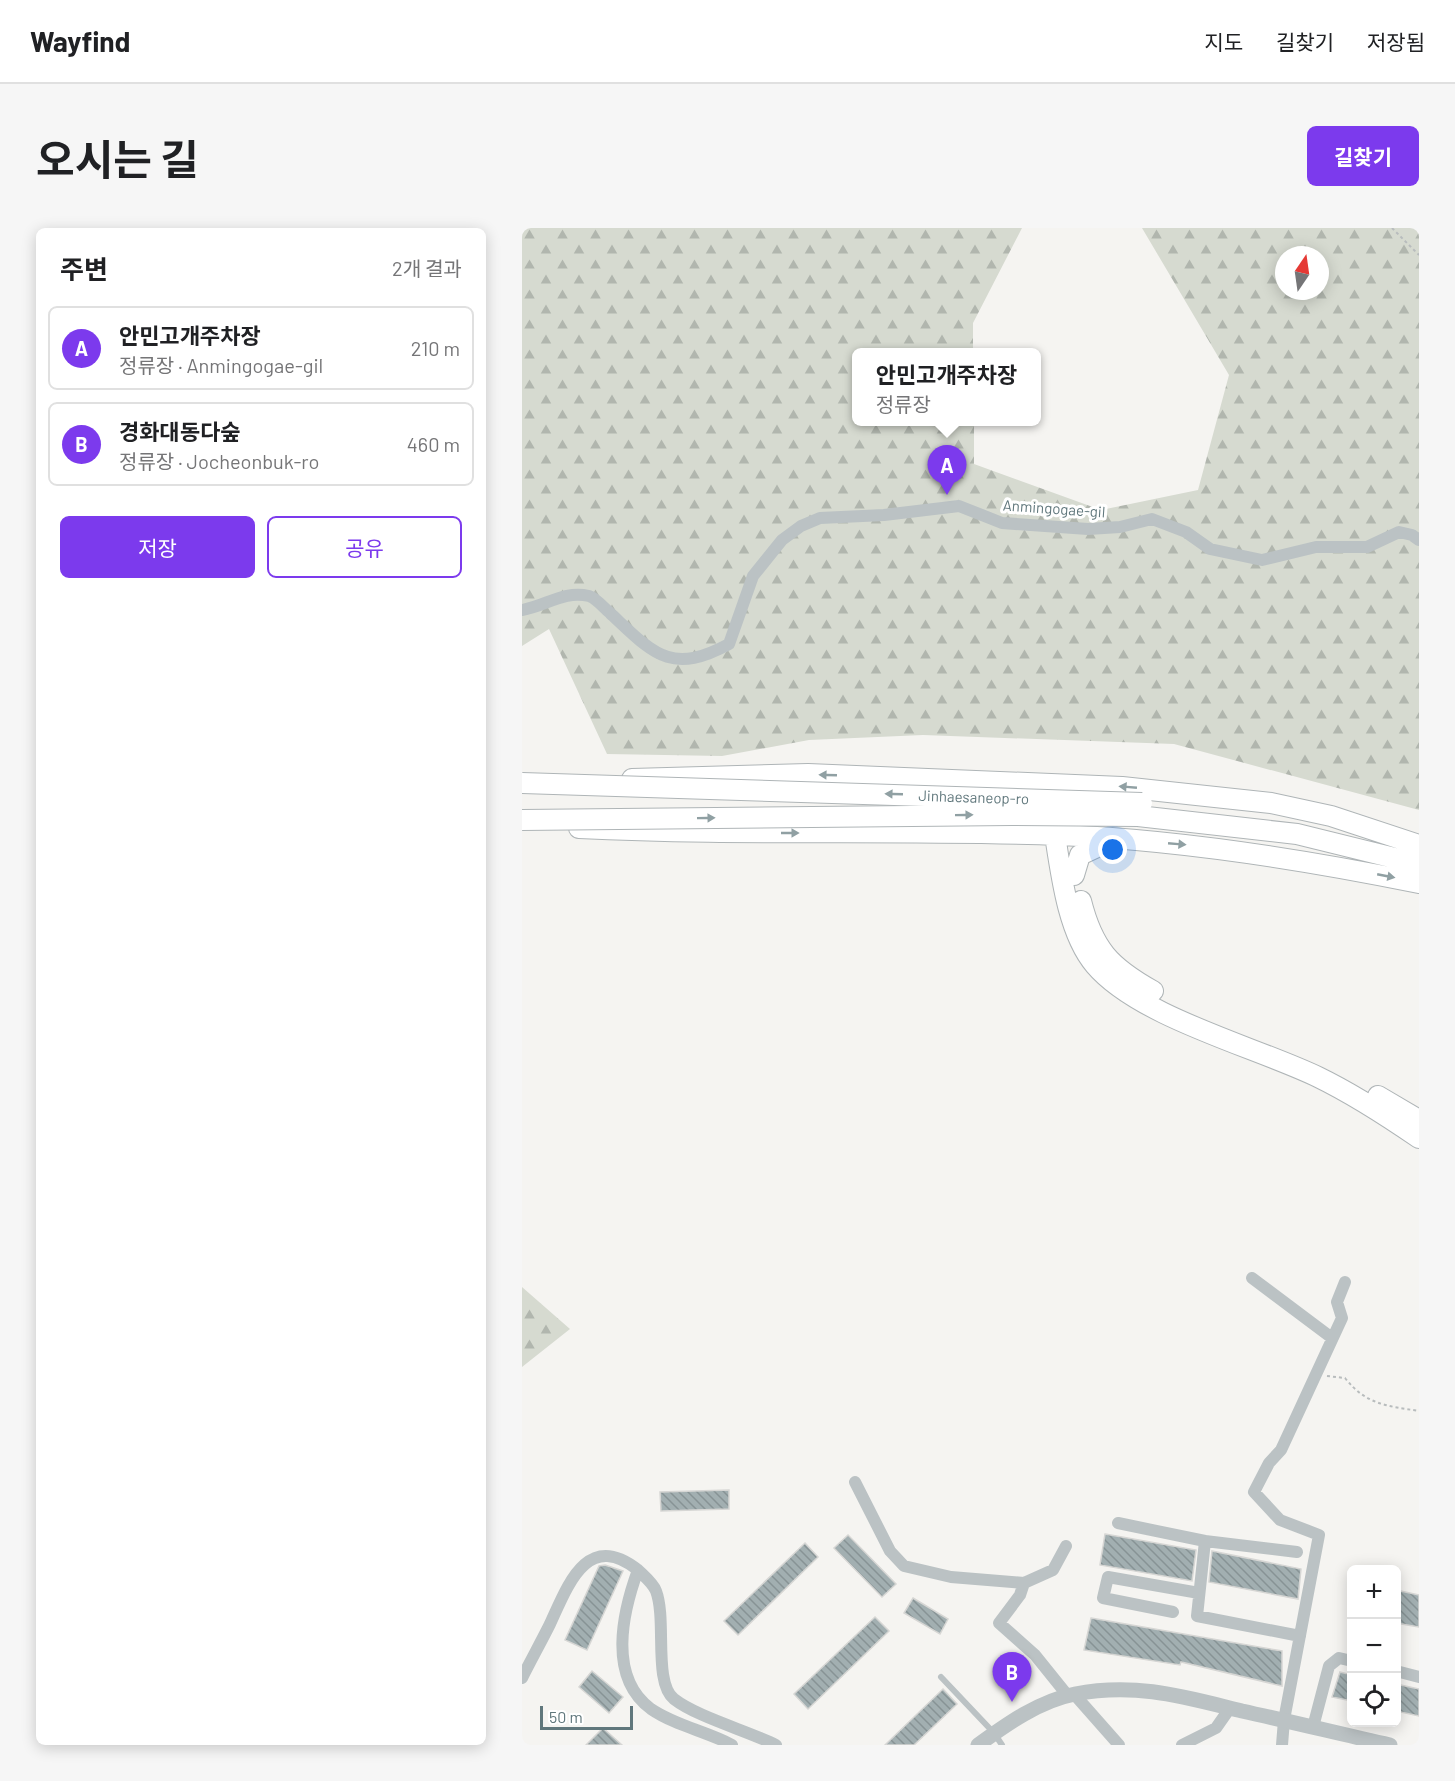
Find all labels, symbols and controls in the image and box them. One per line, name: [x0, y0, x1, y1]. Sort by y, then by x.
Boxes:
text: Wayfind: [30, 24, 130, 58]
text: 지도: [1204, 29, 1243, 54]
text: 길찾기: [1276, 29, 1334, 54]
text: 저장됨: [1367, 29, 1425, 54]
button: 길찾기: [1307, 126, 1419, 186]
text: 오시는 길: [36, 133, 199, 183]
north arrow: [1275, 246, 1329, 300]
text: 주변: [60, 253, 108, 284]
text: 2개 결과: [392, 256, 462, 280]
text: 안민고개주차장: [119, 322, 261, 348]
text: A: [75, 336, 88, 360]
text: 210 m: [411, 336, 460, 360]
popup: [852, 348, 1041, 426]
text: 정류장 · Anmingogae-gil: [119, 353, 323, 377]
text: 안민고개주차장: [876, 361, 1017, 387]
text: 정류장: [876, 392, 931, 416]
text: 경화대동다숲: [119, 418, 240, 444]
text: B: [75, 432, 88, 456]
text: 460 m: [407, 432, 460, 456]
pin: A: [928, 446, 966, 495]
text: 정류장 · Jocheonbuk-ro: [119, 449, 319, 473]
street label: Anmingogae-gil: [1002, 495, 1106, 521]
button: 저장: [60, 516, 255, 578]
button: 공유: [267, 516, 462, 578]
one-way arrow: [819, 771, 838, 780]
one-way arrow: [1118, 782, 1137, 792]
street label: Jinhaesaneop-ro: [918, 786, 1030, 807]
one-way arrow: [885, 789, 904, 799]
one-way arrow: [955, 810, 974, 820]
one-way arrow: [697, 813, 716, 823]
one-way arrow: [781, 828, 800, 838]
your location: [1098, 835, 1127, 864]
one-way arrow: [1168, 839, 1187, 849]
one-way arrow: [1377, 872, 1396, 881]
map controls: [1347, 1565, 1401, 1727]
button: +: [1347, 1565, 1401, 1619]
button: −: [1347, 1619, 1401, 1673]
pin: B: [992, 1652, 1032, 1702]
button: locate: [1347, 1673, 1401, 1727]
scale bar: [540, 1703, 633, 1730]
text: 50 m: [549, 1707, 583, 1726]

